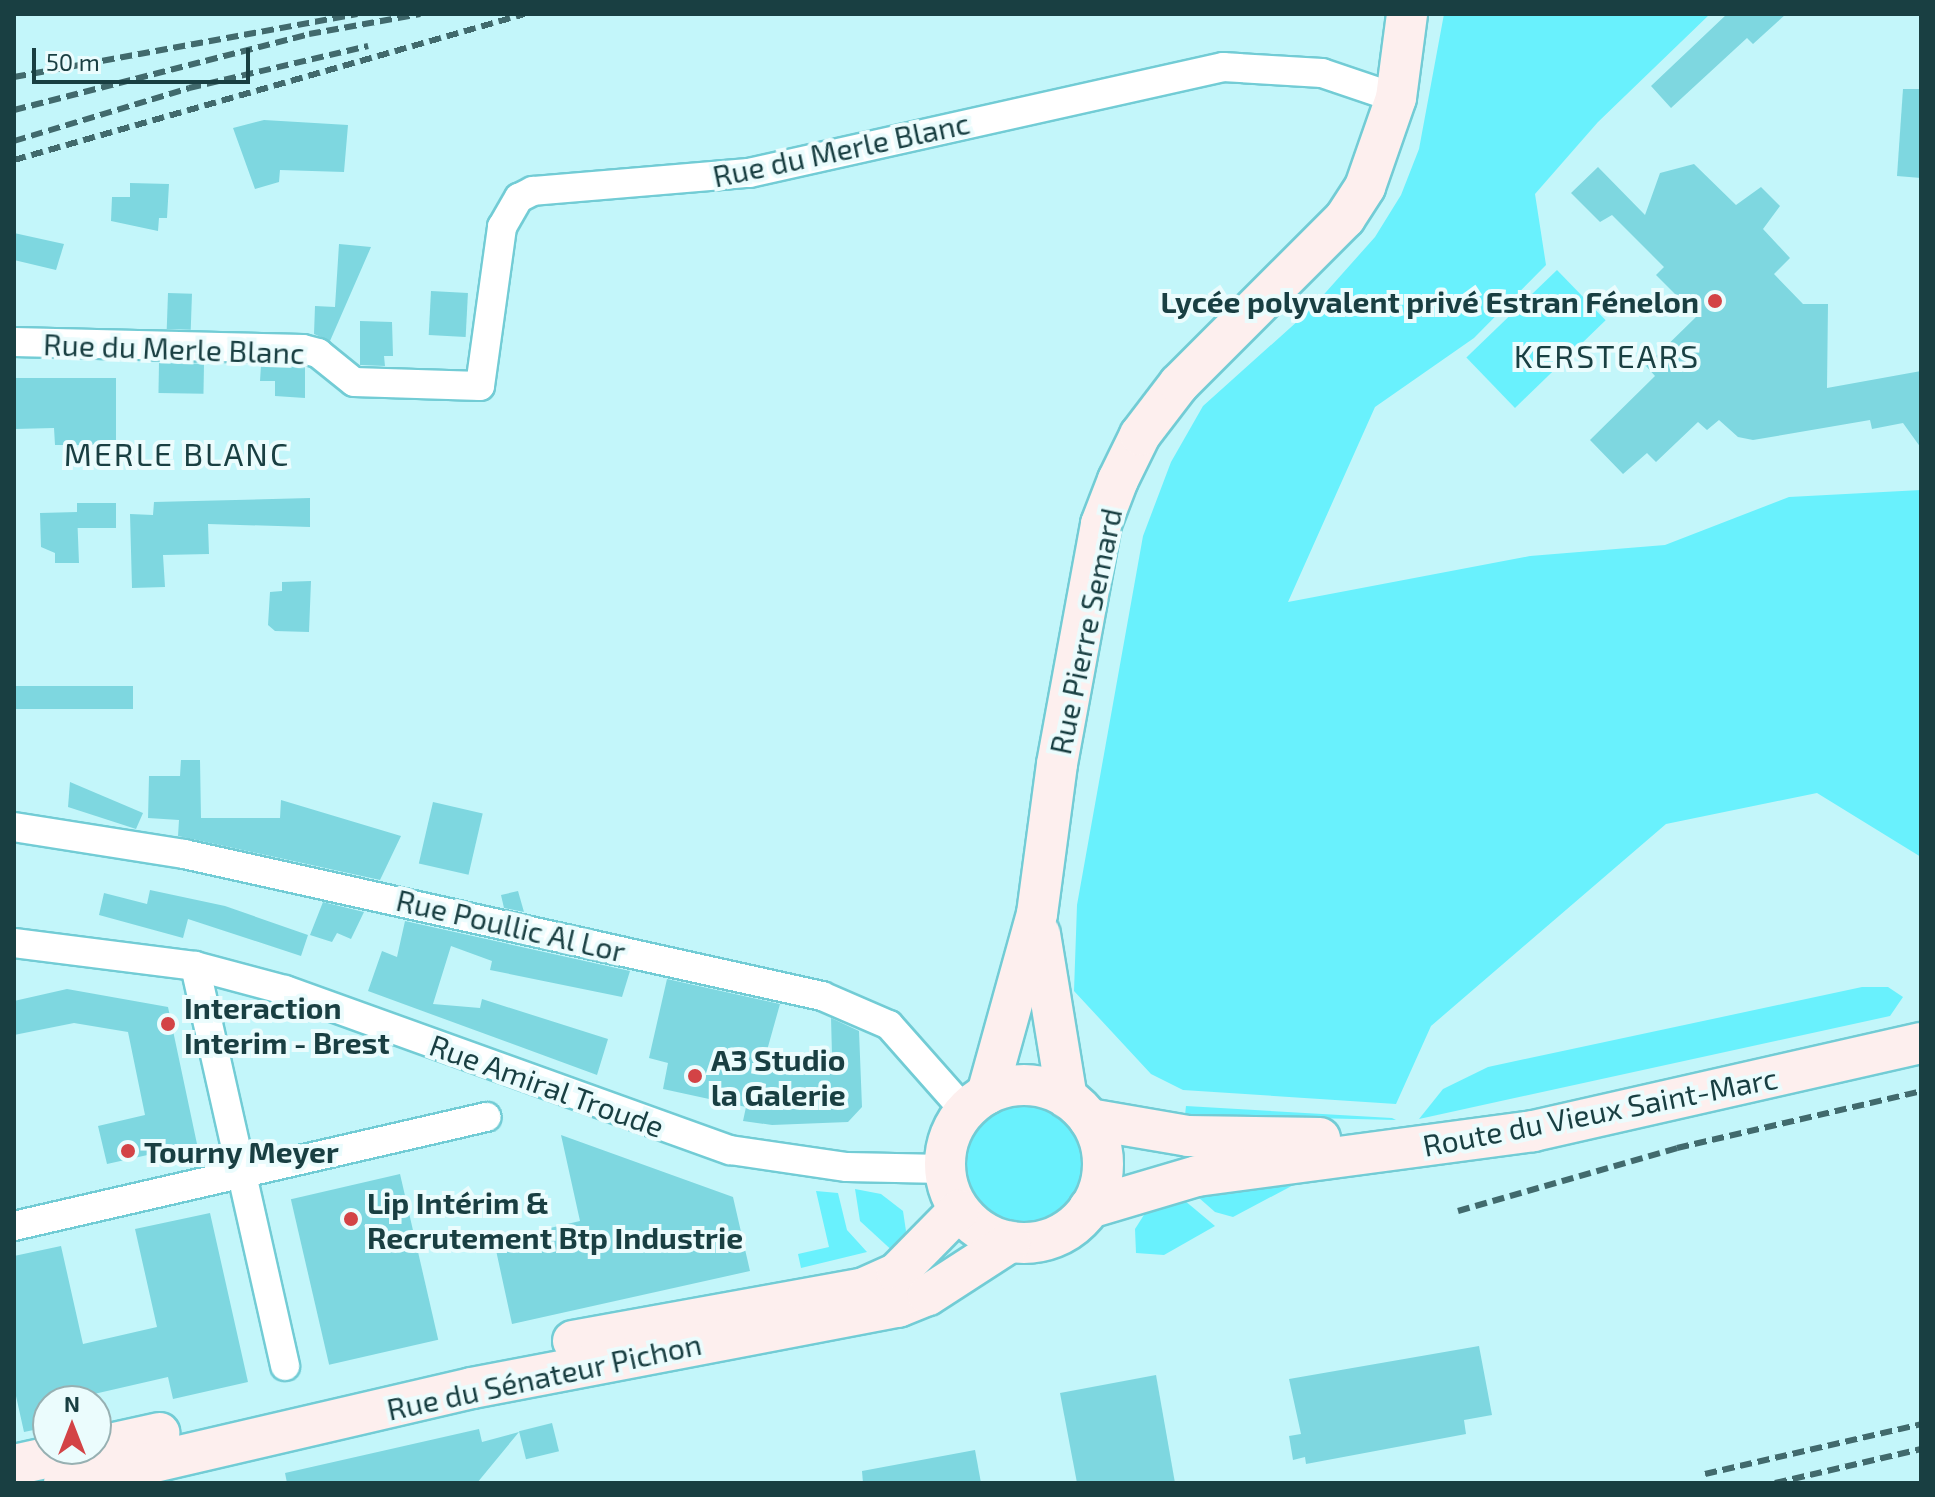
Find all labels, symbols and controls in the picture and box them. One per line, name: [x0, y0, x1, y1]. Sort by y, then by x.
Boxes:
scale bar: [36, 32, 254, 82]
text: 50 m: [46, 47, 100, 76]
street label: Rue du Merle Blanc: [709, 104, 973, 194]
place label: Lycée polyvalent privé Estran Fénelon: [1161, 283, 1699, 319]
marker: Lycée polyvalent privé Estran Fénelon: [1706, 292, 1724, 310]
street label: Rue du Merle Blanc: [43, 325, 305, 371]
district label: KERSTEARS: [1514, 336, 1700, 374]
district label: MERLE BLANC: [64, 434, 290, 472]
street label: Rue Pierre Semard: [1041, 505, 1129, 757]
street label: Rue Poullic Al Lor: [392, 881, 630, 969]
place label: Interaction Interim - Brest: [184, 989, 390, 1060]
marker: Interaction Interim - Brest: [159, 1015, 177, 1033]
street label: Rue Amiral Troude: [424, 1026, 670, 1144]
place label: A3 Studio la Galerie: [711, 1041, 846, 1112]
street label: Route du Vieux Saint-Marc: [1419, 1059, 1781, 1163]
marker: A3 Studio la Galerie: [686, 1067, 704, 1085]
place label: Tourny Meyer: [144, 1133, 340, 1169]
marker: Tourny Meyer: [119, 1142, 137, 1160]
place label: Lip Intérim & Recrutement Btp Industrie: [367, 1184, 743, 1254]
marker: Lip Intérim & Recrutement Btp Industrie: [342, 1210, 360, 1228]
street label: Rue du Sénateur Pichon: [383, 1325, 705, 1427]
north arrow: [32, 1385, 112, 1465]
text: N: [64, 1390, 80, 1416]

